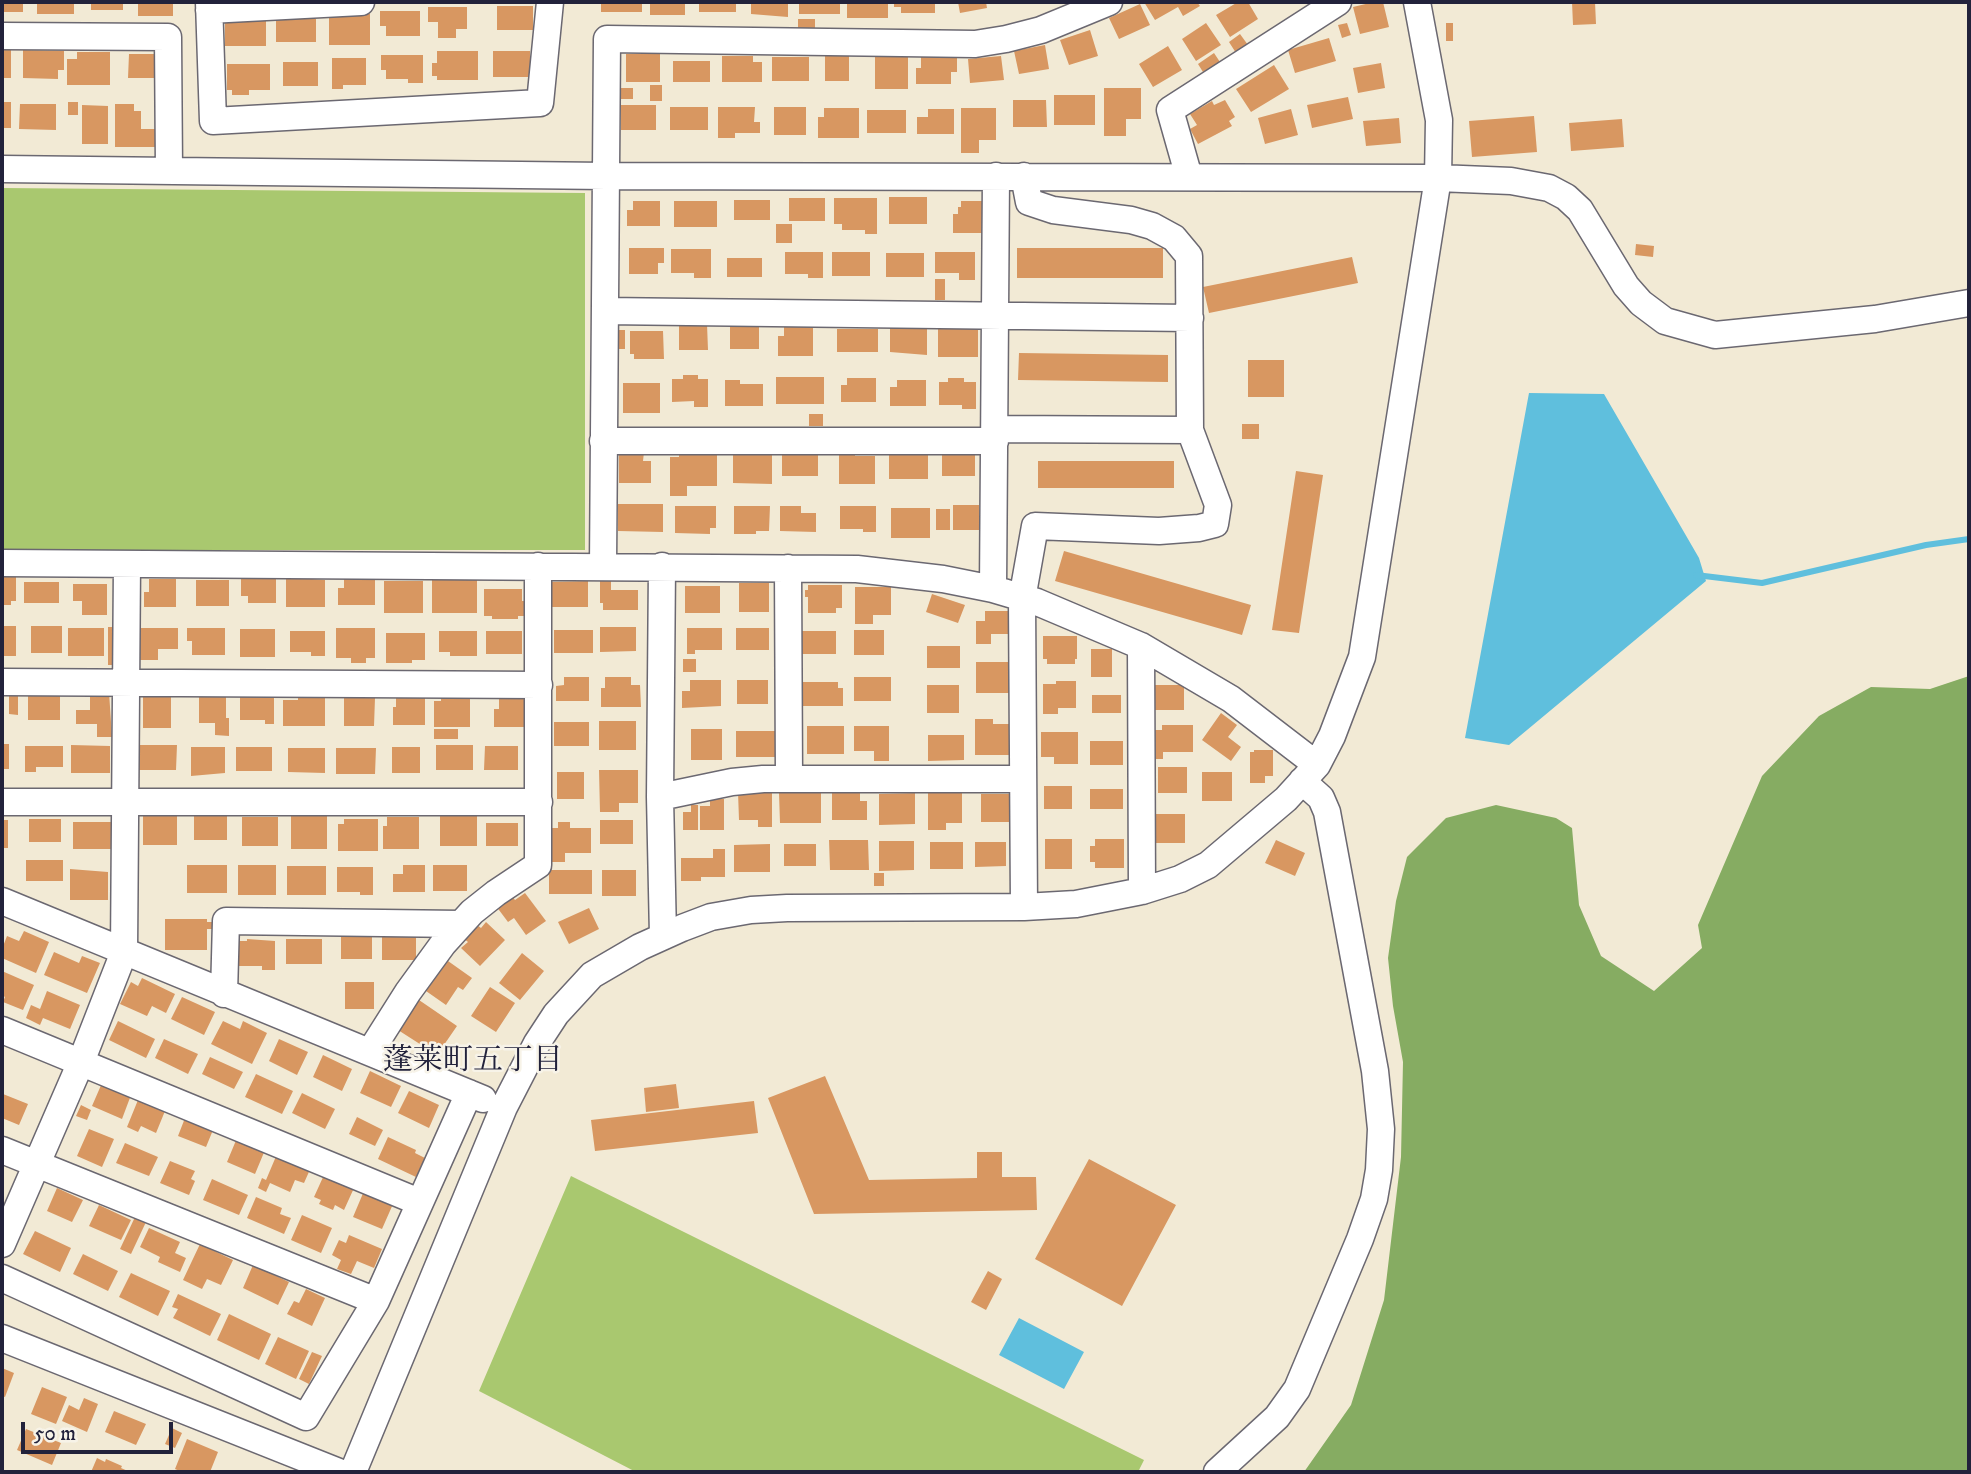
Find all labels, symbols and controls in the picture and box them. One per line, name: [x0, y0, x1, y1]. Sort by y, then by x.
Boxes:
district label: 蓬莱町五丁目: [383, 1045, 563, 1081]
scale bar: [24, 1408, 177, 1452]
text: 50 m: [34, 1421, 76, 1447]

